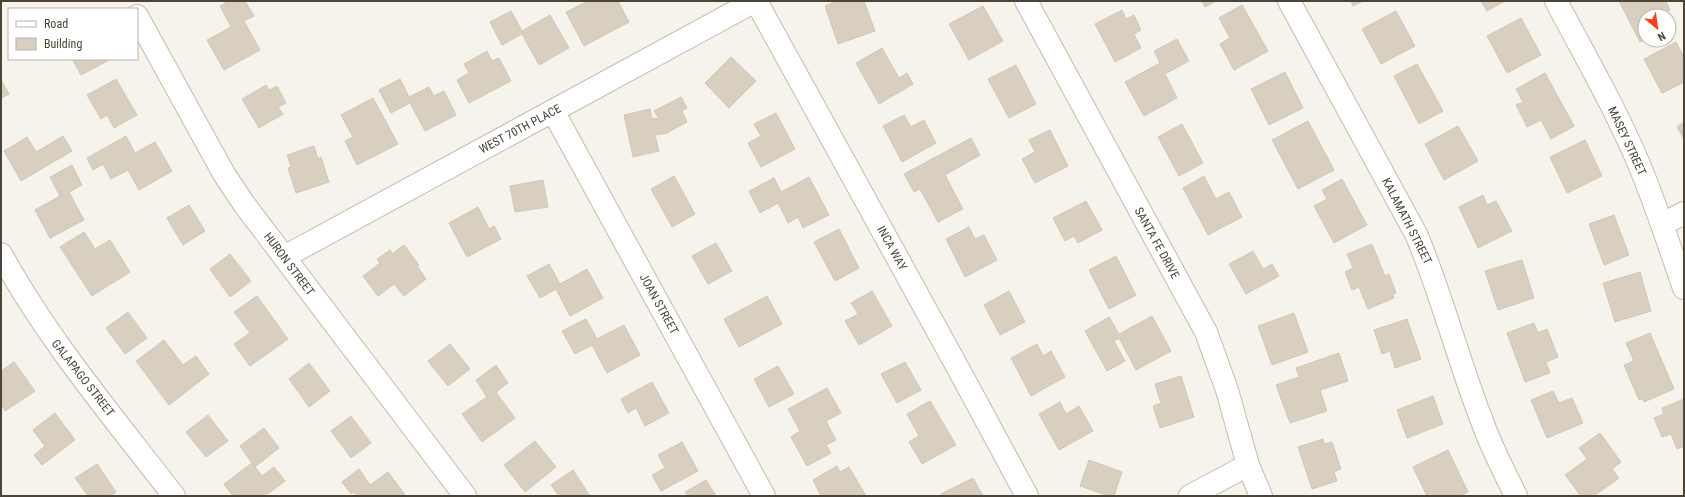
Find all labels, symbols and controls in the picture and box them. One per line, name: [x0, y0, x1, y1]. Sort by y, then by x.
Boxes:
legend: [8, 8, 138, 60]
north arrow: [1637, 8, 1677, 48]
text: Road: [44, 17, 68, 31]
text: N: [1655, 29, 1668, 44]
text: Building: [44, 37, 82, 51]
street label: WEST 70TH PLACE: [477, 102, 563, 156]
street label: MASEY STREET: [1605, 104, 1649, 178]
street label: KALAMATH STREET: [1379, 175, 1435, 267]
street label: SANTA FE DRIVE: [1132, 205, 1182, 281]
street label: INCA WAY: [874, 223, 910, 273]
street label: HURON STREET: [261, 230, 317, 298]
street label: JOAN STREET: [637, 271, 681, 337]
street label: GALAPAGO STREET: [49, 337, 117, 419]

